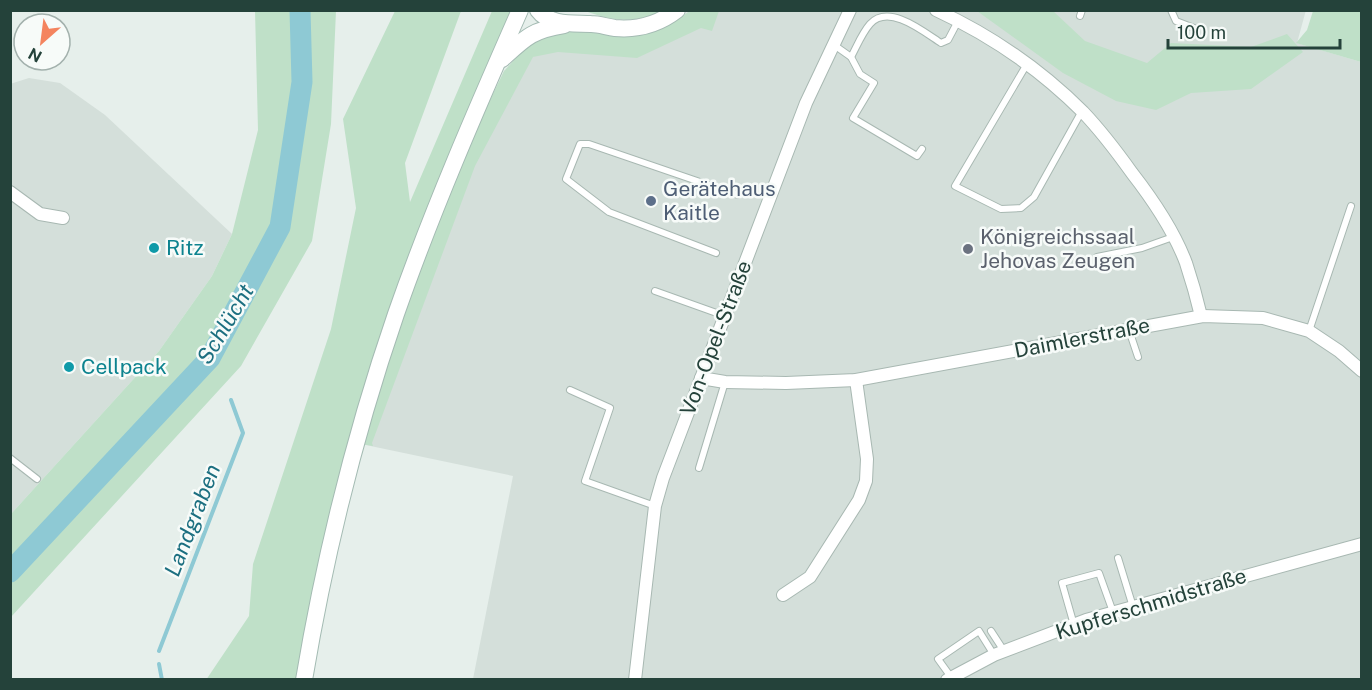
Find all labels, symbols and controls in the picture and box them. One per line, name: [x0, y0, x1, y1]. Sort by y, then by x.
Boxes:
north arrow: [12, 12, 72, 72]
scale bar: [1168, 12, 1340, 50]
text: 100 m: [1177, 22, 1226, 43]
text: N: [25, 43, 45, 66]
place label: Gerätehaus Kaitle: [663, 176, 776, 225]
marker: Gerätehaus Kaitle: [644, 194, 658, 208]
place label: Königreichssaal Jehovas Zeugen: [980, 224, 1135, 273]
place label: Ritz: [166, 235, 204, 260]
marker: Ritz: [147, 241, 161, 255]
marker: Königreichssaal Jehovas Zeugen: [961, 242, 975, 256]
street label: Von-Opel-Straße: [675, 257, 757, 419]
water label: Schlücht: [191, 279, 259, 369]
street label: Daimlerstraße: [1012, 312, 1152, 363]
place label: Cellpack: [81, 354, 167, 379]
marker: Cellpack: [62, 360, 76, 374]
water label: Landgraben: [159, 460, 225, 580]
street label: Kupferschmidstraße: [1052, 563, 1249, 644]

